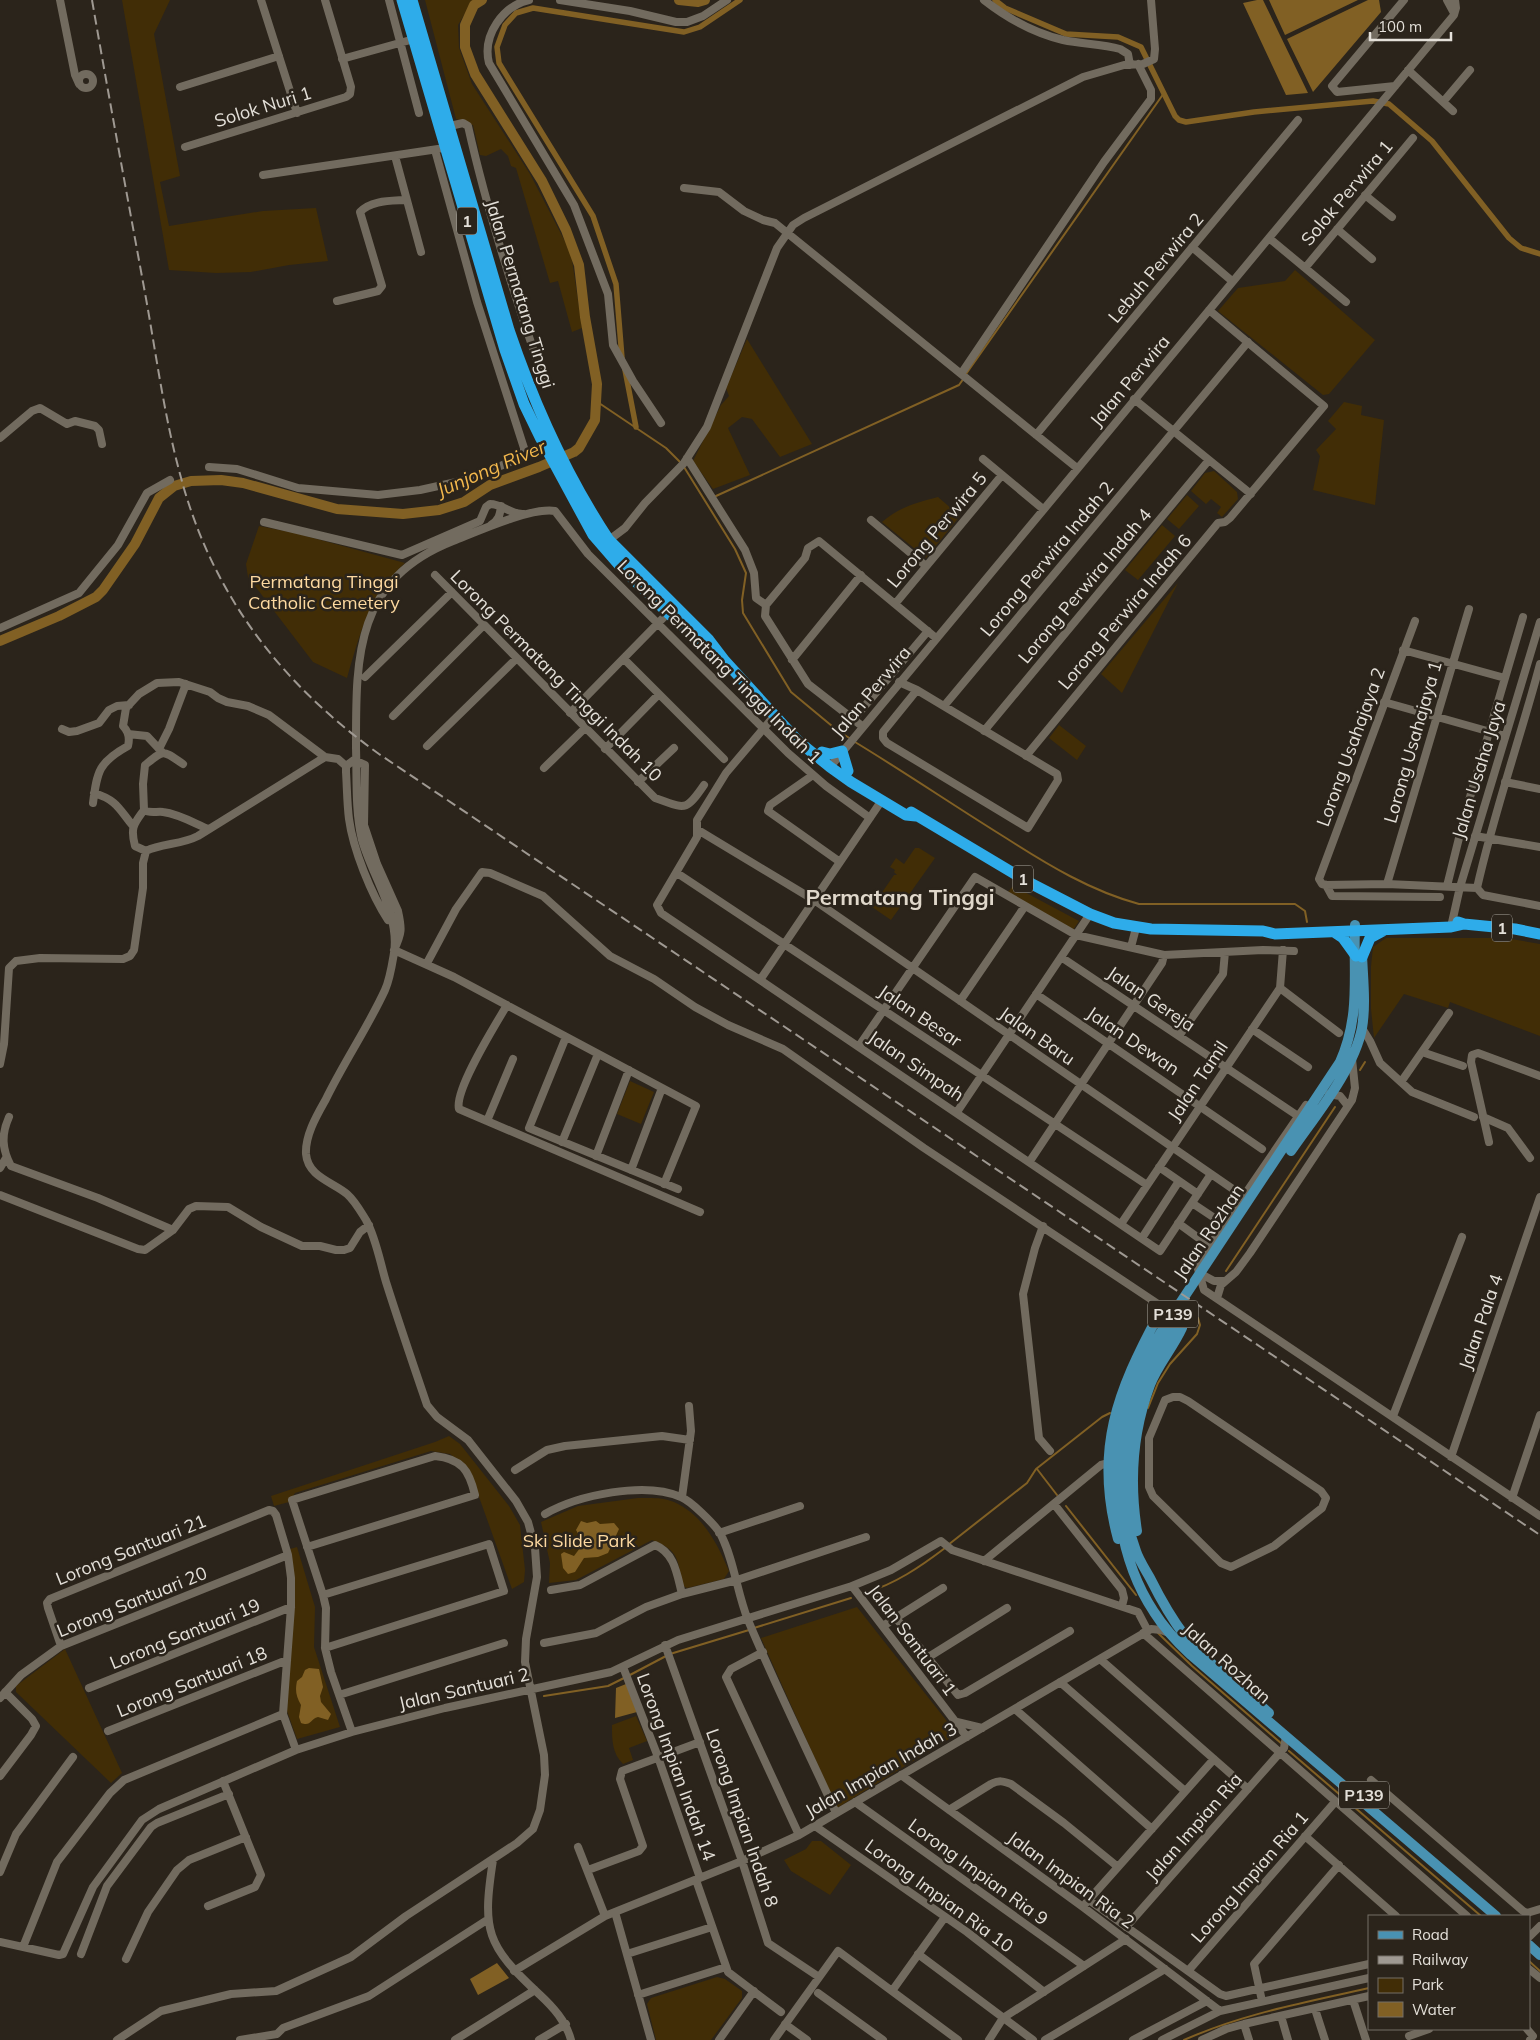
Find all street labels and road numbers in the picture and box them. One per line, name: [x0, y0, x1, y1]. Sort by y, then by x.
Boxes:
street label: Solok Nuri 1: [212, 81, 314, 132]
street label: Solok Perwira 1: [1296, 135, 1397, 250]
street label: Jalan Permatang Tinggi: [481, 197, 560, 391]
road number: 1: [457, 208, 477, 235]
street label: Lebuh Perwira 2: [1103, 208, 1208, 327]
street label: Jalan Perwira: [1085, 330, 1175, 431]
street label: Lorong Perwira 5: [882, 467, 992, 592]
street label: Lorong Perwira Indah 2: [975, 476, 1118, 641]
street label: Lorong Perwira Indah 4: [1013, 503, 1156, 668]
street label: Lorong Perwira Indah 6: [1053, 529, 1196, 694]
street label: Lorong Permatang Tinggi Indah 1: [612, 555, 826, 769]
street label: Lorong Permatang Tinggi Indah 10: [446, 565, 667, 786]
street label: Jalan Perwira: [826, 641, 916, 742]
street label: Lorong Usahajaya 1: [1378, 658, 1447, 826]
street label: Lorong Usahajaya 2: [1311, 664, 1390, 830]
street label: Jalan Usaha Jaya: [1447, 698, 1510, 841]
road number: 1: [1013, 866, 1033, 892]
road number: 1: [1492, 914, 1512, 941]
street label: Jalan Gereja: [1103, 961, 1200, 1036]
street label: Jalan Besar: [874, 979, 967, 1052]
street label: Jalan Baru: [995, 1001, 1080, 1070]
street label: Jalan Dewan: [1083, 1001, 1184, 1080]
street label: Jalan Simpah: [864, 1025, 969, 1106]
street label: Jalan Tamil: [1162, 1036, 1233, 1125]
street label: Jalan Rozhan: [1168, 1179, 1249, 1284]
street label: Jalan Pala 4: [1453, 1271, 1508, 1373]
road number: P139: [1148, 1300, 1198, 1328]
street label: Lorong Santuari 21: [52, 1509, 209, 1590]
street label: Lorong Santuari 20: [53, 1561, 210, 1642]
street label: Jalan Santuari 1: [863, 1580, 962, 1700]
street label: Lorong Santuari 19: [106, 1593, 263, 1674]
street label: Jalan Rozhan: [1179, 1617, 1276, 1708]
street label: Lorong Santuari 18: [113, 1641, 270, 1722]
street label: Jalan Santuari 2: [396, 1662, 531, 1715]
street label: Lorong Impian Indah 14: [632, 1670, 721, 1864]
street label: Jalan Impian Indah 3: [801, 1717, 961, 1822]
street label: Lorong Impian Indah 8: [701, 1726, 784, 1910]
street label: Jalan Impian Ria: [1140, 1768, 1247, 1886]
road number: P139: [1339, 1782, 1389, 1808]
street label: Lorong Impian Ria 1: [1186, 1806, 1313, 1947]
street label: Lorong Impian Ria 9: [904, 1813, 1053, 1930]
street label: Jalan Impian Ria 2: [1003, 1826, 1139, 1933]
street label: Lorong Impian Ria 10: [860, 1834, 1018, 1957]

